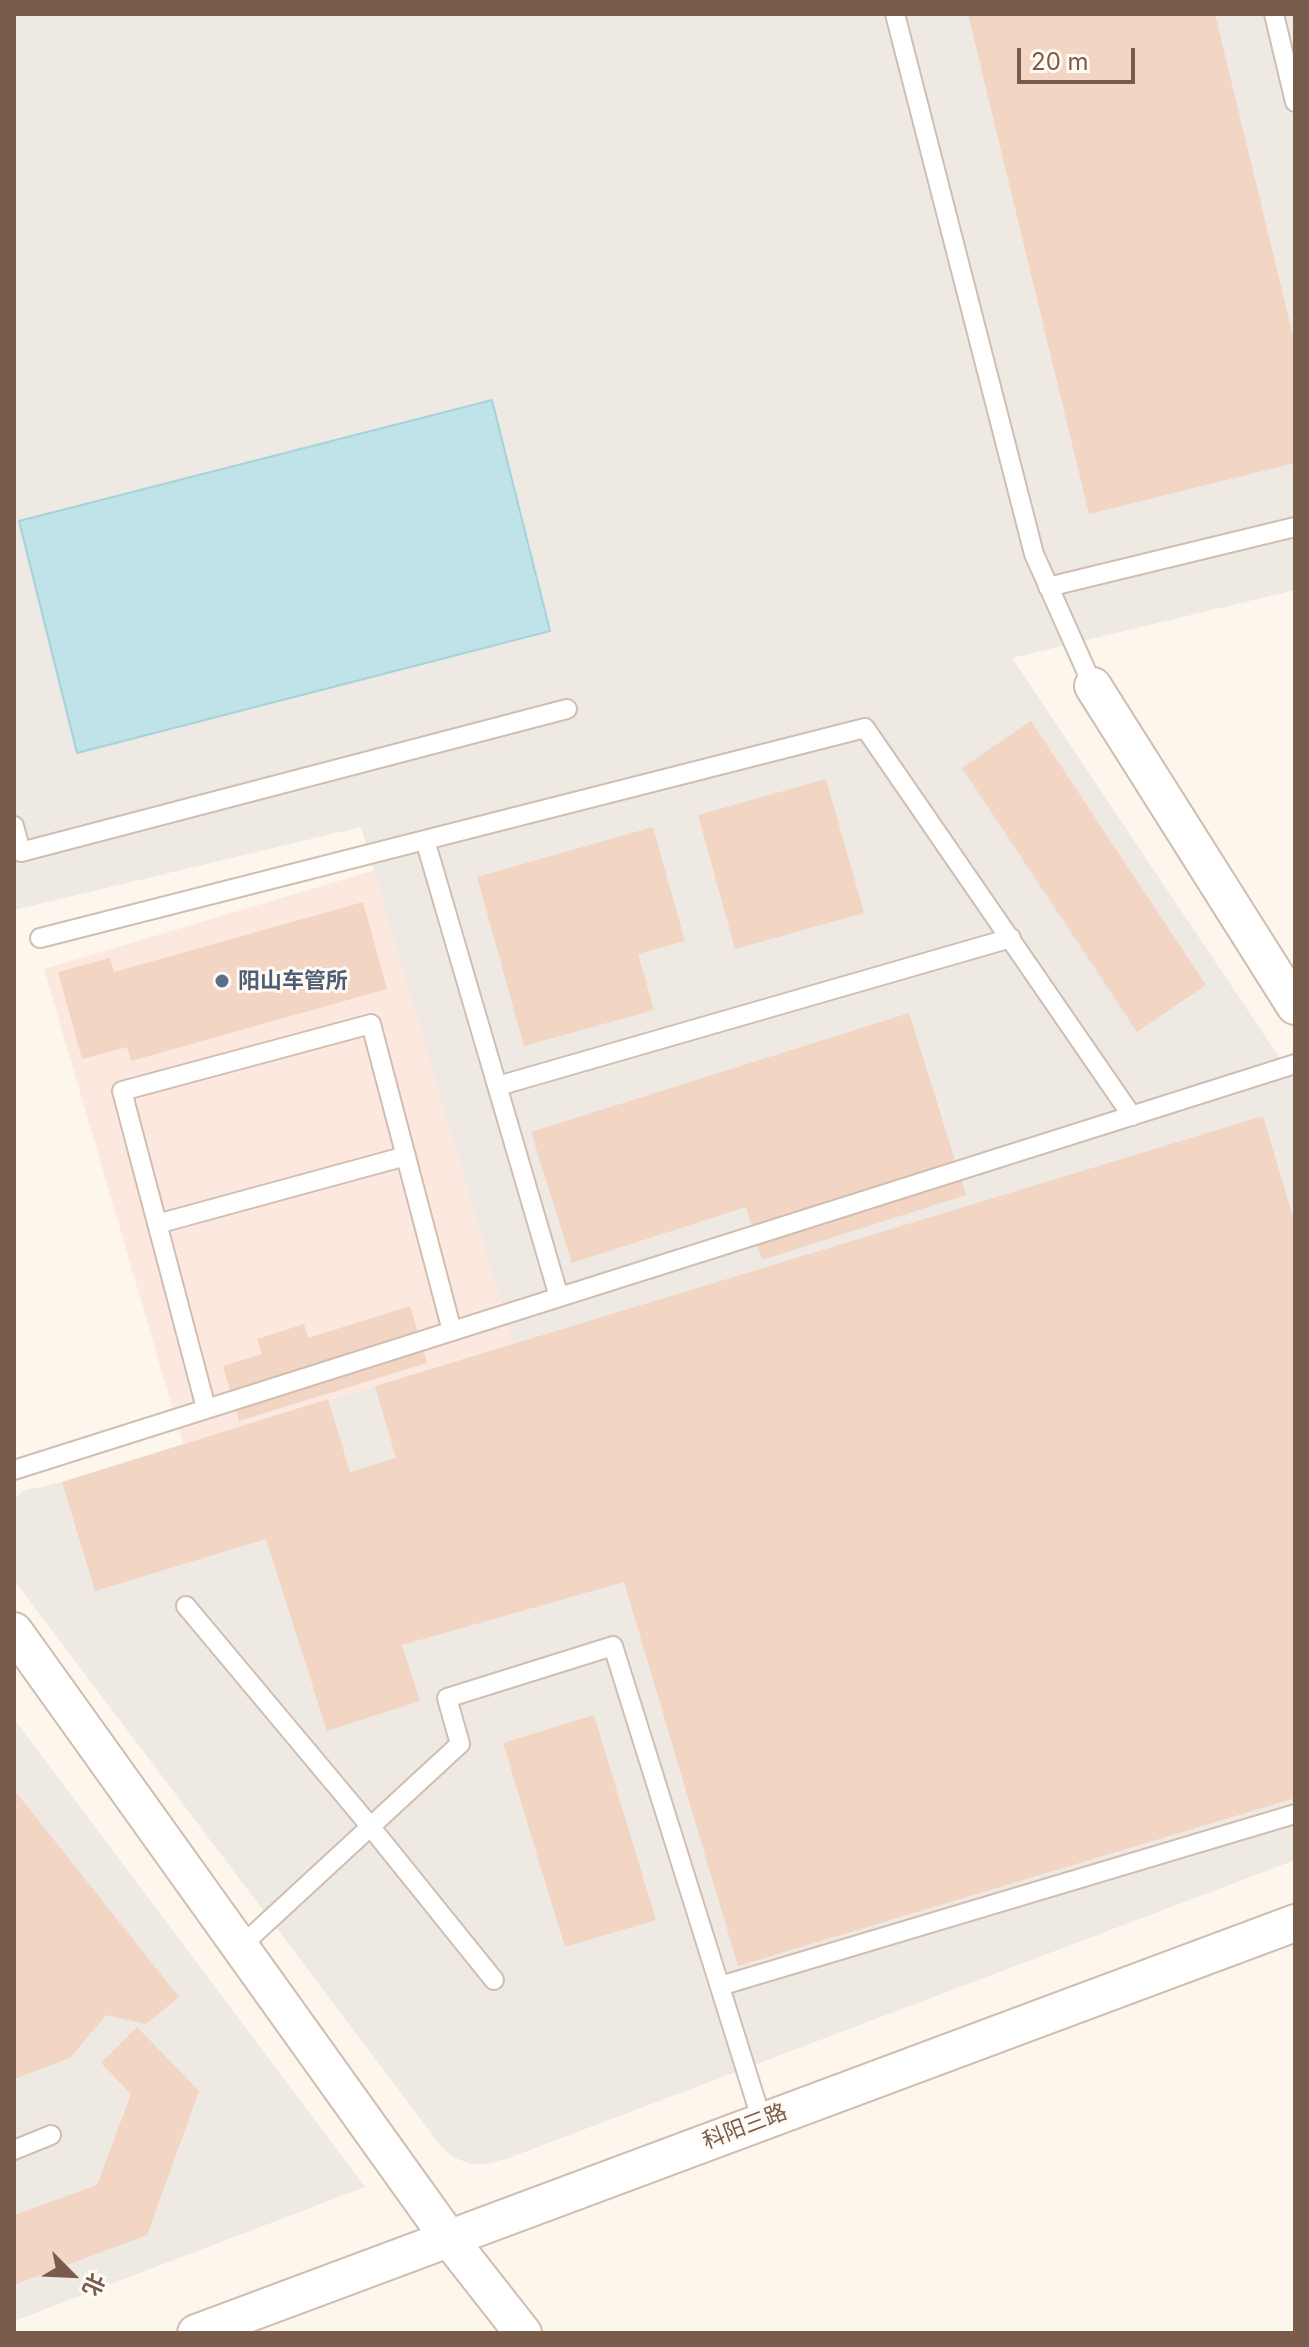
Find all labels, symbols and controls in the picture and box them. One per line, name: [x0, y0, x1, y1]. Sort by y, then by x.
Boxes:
scale bar: [1021, 32, 1139, 82]
text: 20 m: [1031, 47, 1089, 76]
place label: 阳山车管所: [238, 968, 348, 994]
marker: 阳山车管所: [213, 972, 231, 990]
street label: 科阳三路: [699, 2099, 791, 2155]
north arrow: [32, 2235, 112, 2315]
text: 北: [78, 2269, 110, 2300]

